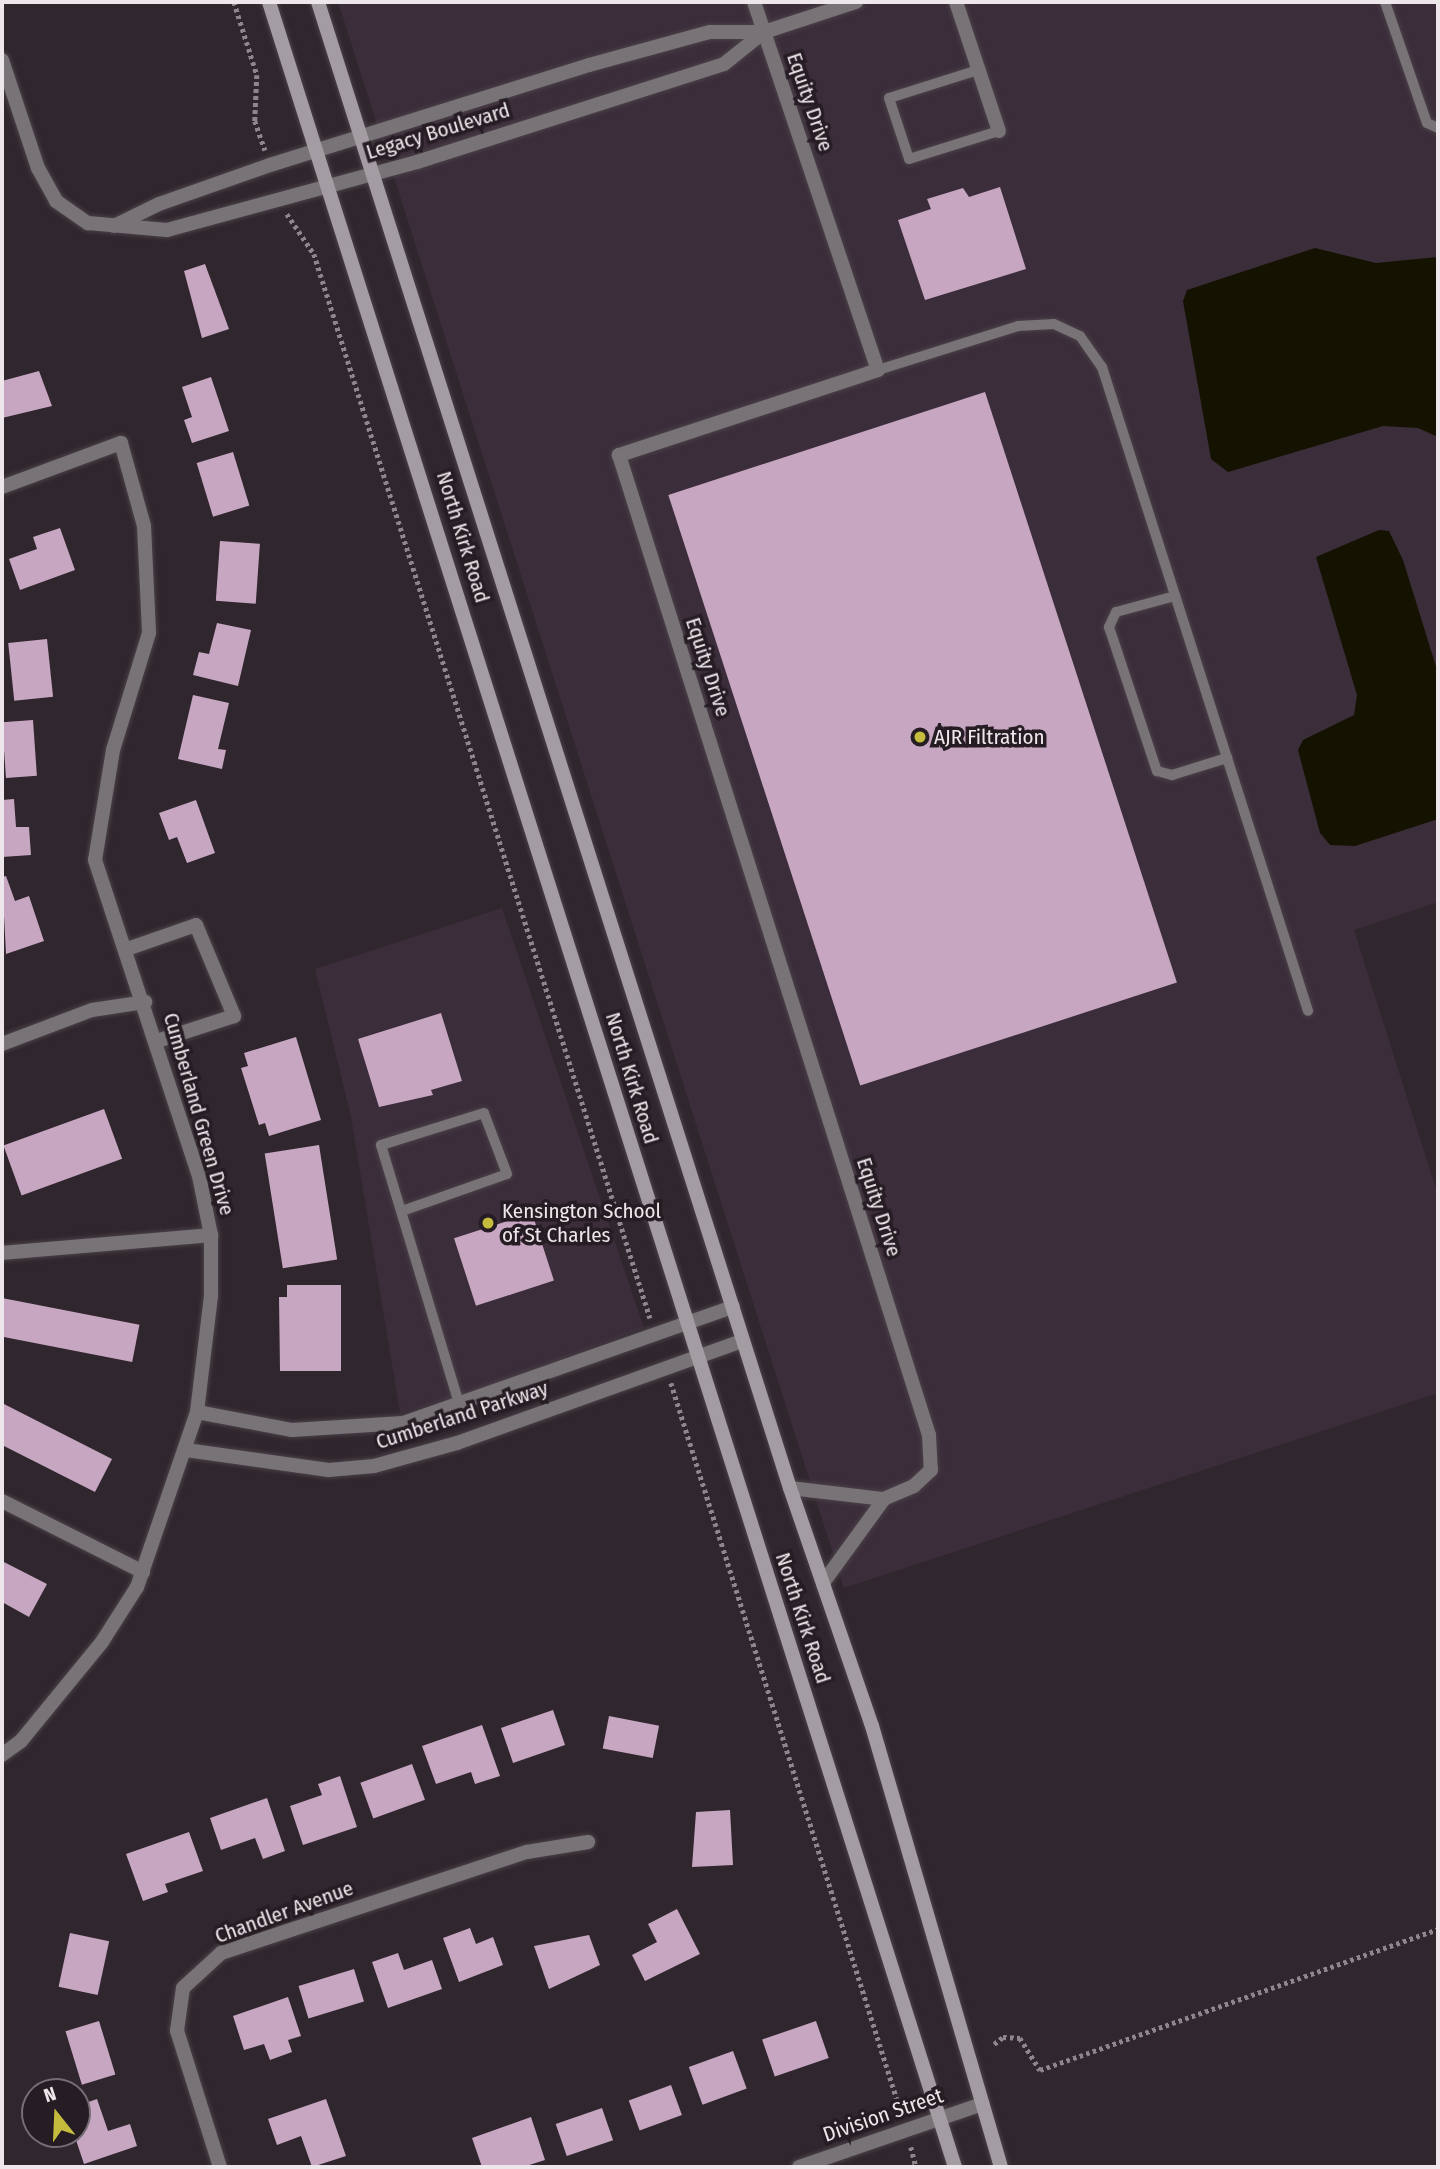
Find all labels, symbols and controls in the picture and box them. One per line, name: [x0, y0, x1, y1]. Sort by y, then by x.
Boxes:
street label: Equity Drive: [781, 49, 839, 155]
street label: Legacy Boulevard: [363, 97, 513, 165]
street label: North Kirk Road: [431, 468, 495, 606]
street label: Equity Drive: [680, 614, 736, 720]
place label: AJR Filtration: [934, 724, 1045, 750]
marker: AJR Filtration: [912, 729, 928, 745]
street label: North Kirk Road: [600, 1009, 664, 1147]
street label: Cumberland Green Drive: [158, 1010, 240, 1218]
street label: Equity Drive: [851, 1154, 907, 1260]
place label: Kensington School of St Charles: [502, 1198, 661, 1248]
marker: Kensington School of St Charles: [480, 1215, 496, 1231]
street label: Cumberland Parkway: [373, 1375, 551, 1455]
street label: North Kirk Road: [770, 1549, 836, 1687]
street label: Chandler Avenue: [211, 1875, 357, 1949]
north arrow: [21, 2078, 91, 2148]
text: N: [41, 2082, 59, 2107]
street label: Division Street: [820, 2083, 946, 2147]

